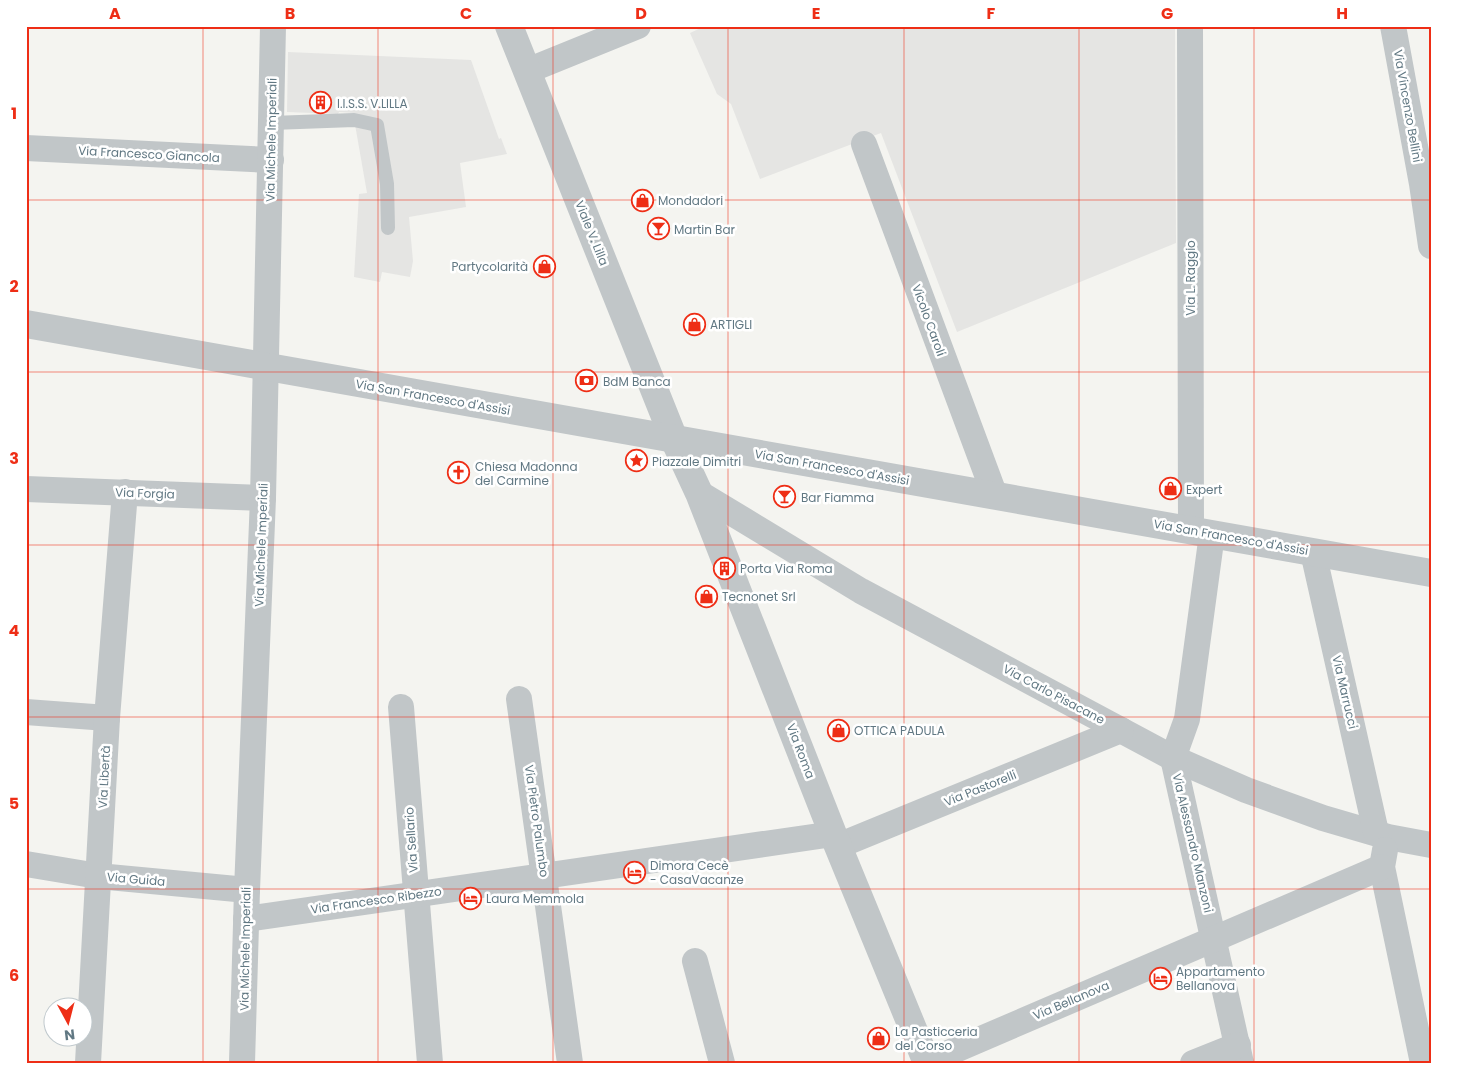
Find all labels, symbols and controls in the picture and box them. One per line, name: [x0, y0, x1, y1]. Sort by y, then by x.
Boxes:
text: A: [109, 2, 121, 25]
text: B: [285, 2, 295, 25]
text: C: [460, 2, 472, 25]
text: D: [635, 2, 647, 25]
text: E: [812, 2, 820, 25]
text: F: [987, 2, 996, 25]
text: G: [1161, 2, 1173, 25]
text: H: [1336, 2, 1348, 25]
street label: Via Vincenzo Bellini: [1390, 48, 1426, 164]
street label: Via Michele Imperiali: [261, 78, 281, 202]
building icon: I.I.S.S. V.LILLA: [309, 91, 333, 115]
place label: I.I.S.S. V.LILLA: [337, 95, 408, 112]
text: 1: [11, 102, 17, 125]
street label: Via Francesco Giancola: [78, 142, 220, 166]
shop icon: Mondadori: [630, 188, 654, 212]
place label: Mondadori: [658, 192, 723, 209]
street label: Viale V. Lilla: [571, 198, 613, 268]
bar icon: Martin Bar: [646, 217, 670, 241]
place label: Martin Bar: [674, 221, 736, 238]
street label: Via L. Raggio: [1182, 240, 1199, 316]
shop icon: Partycolarità: [532, 254, 556, 278]
place label: Partycolarità: [451, 258, 528, 275]
text: 2: [9, 275, 19, 298]
street label: Vicolo Caroli: [908, 282, 950, 358]
shop icon: ARTIGLI: [682, 312, 706, 336]
place label: ARTIGLI: [710, 316, 752, 333]
bank icon: BdM Banca: [575, 369, 599, 393]
place label: BdM Banca: [603, 373, 671, 390]
street label: Via San Francesco d'Assisi: [354, 375, 512, 419]
street label: Via San Francesco d'Assisi: [753, 445, 911, 489]
text: 3: [9, 447, 19, 470]
place icon: Piazzale Dimitri: [624, 449, 648, 473]
place label: Piazzale Dimitri: [652, 453, 741, 470]
place label: Chiesa Madonna del Carmine: [475, 458, 578, 489]
church icon: Chiesa Madonna del Carmine: [447, 461, 471, 485]
shop icon: Expert: [1158, 477, 1182, 501]
place label: Expert: [1186, 481, 1222, 498]
street label: Via Forgia: [115, 483, 175, 503]
street label: Via Michele Imperiali: [250, 483, 272, 607]
bar icon: Bar Fiamma: [773, 485, 797, 509]
place label: Bar Fiamma: [801, 489, 874, 506]
street label: Via San Francesco d'Assisi: [1152, 515, 1310, 559]
building icon: Porta Via Roma: [712, 556, 736, 580]
place label: Porta Via Roma: [740, 560, 833, 577]
shop icon: Tecnonet Srl: [694, 584, 718, 608]
place label: Tecnonet Srl: [722, 588, 796, 605]
text: 4: [9, 619, 20, 642]
street label: Via Marrucci: [1328, 654, 1362, 730]
street label: Via Carlo Pisacane: [1000, 660, 1108, 728]
shop icon: OTTICA PADULA: [826, 718, 850, 742]
street label: Via Roma: [783, 721, 819, 781]
place label: OTTICA PADULA: [854, 722, 945, 739]
street label: Via Libertà: [94, 745, 114, 809]
street label: Via Pietro Palumbo: [521, 764, 553, 879]
street label: Via Pastorelli: [941, 766, 1019, 810]
street label: Via Alessandro Manzoni: [1169, 772, 1217, 914]
text: 5: [9, 792, 19, 815]
street label: Via Sellario: [400, 806, 422, 874]
place label: Dimora Cecè - CasaVacanze: [650, 857, 744, 888]
hotel icon: Dimora Cecè - CasaVacanze: [622, 860, 646, 884]
street label: Via Guida: [106, 868, 166, 890]
street label: Via Francesco Ribezzo: [309, 882, 443, 918]
hotel icon: Laura Memmola: [458, 886, 482, 910]
street label: Via Michele Imperiali: [235, 887, 255, 1011]
place label: Laura Memmola: [486, 890, 584, 907]
place label: Appartamento Bellanova: [1176, 963, 1265, 994]
text: 6: [9, 964, 19, 987]
hotel icon: Appartamento Bellanova: [1148, 966, 1172, 990]
street label: Via Bellanova: [1030, 976, 1112, 1024]
north arrow: [42, 996, 92, 1046]
place label: La Pasticceria del Corso: [895, 1023, 978, 1054]
text: N: [63, 1024, 76, 1045]
shop icon: La Pasticceria del Corso: [867, 1026, 891, 1050]

